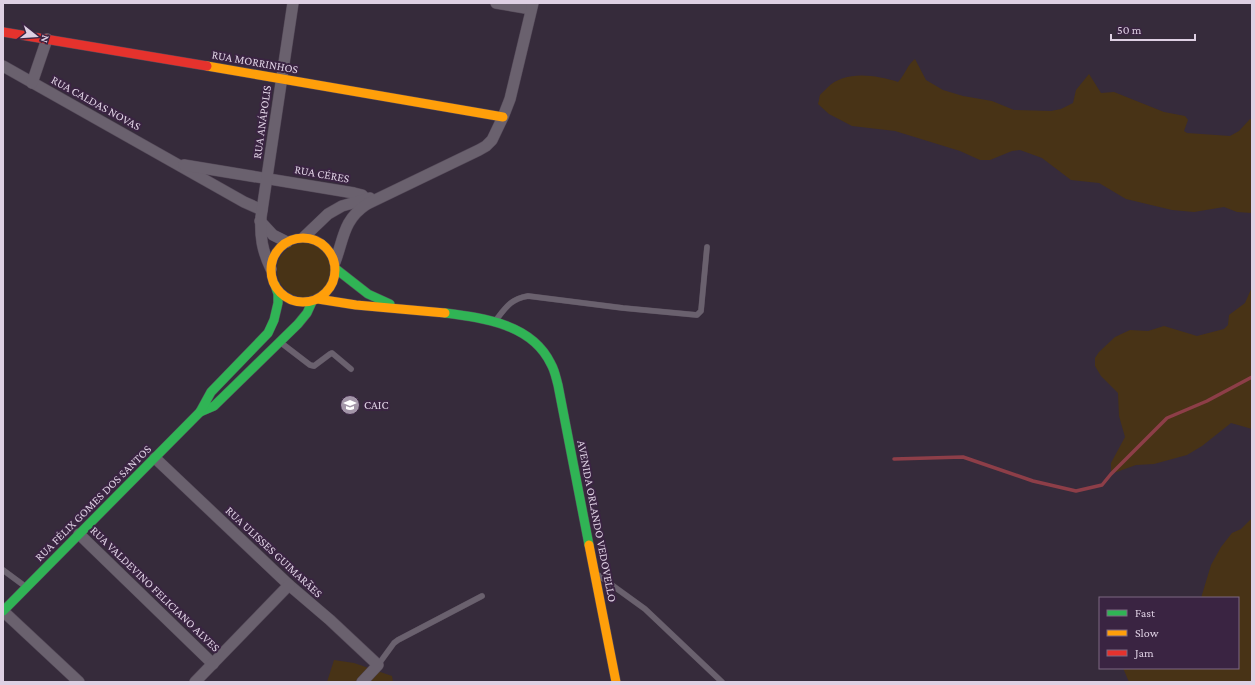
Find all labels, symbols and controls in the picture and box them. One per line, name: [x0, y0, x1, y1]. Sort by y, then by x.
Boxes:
north arrow: [16, 16, 56, 56]
scale bar: [1111, 16, 1195, 42]
text: 50 m: [1117, 23, 1142, 37]
text: N: [39, 34, 52, 45]
street label: RUA MORRINHOS: [211, 48, 300, 77]
street label: RUA CALDAS NOVAS: [49, 73, 143, 134]
street label: RUA ANÁPOLIS: [250, 84, 274, 160]
street label: RUA CÉRES: [293, 162, 351, 186]
school or university icon: CAIC: [339, 394, 361, 416]
place label: CAIC: [364, 398, 389, 412]
street label: AVENIDA ORLANDO VEDOVELLO: [574, 439, 620, 603]
street label: RUA FÉLIX GOMES DOS SANTOS: [32, 442, 154, 564]
street label: RUA ULISSES GUIMARÃES: [223, 504, 326, 601]
street label: RUA VALDEVINO FELICIANO ALVES: [87, 523, 223, 655]
legend: [1099, 597, 1239, 669]
text: Fast: [1135, 606, 1156, 620]
text: Slow: [1135, 626, 1159, 640]
text: Jam: [1134, 646, 1154, 660]

